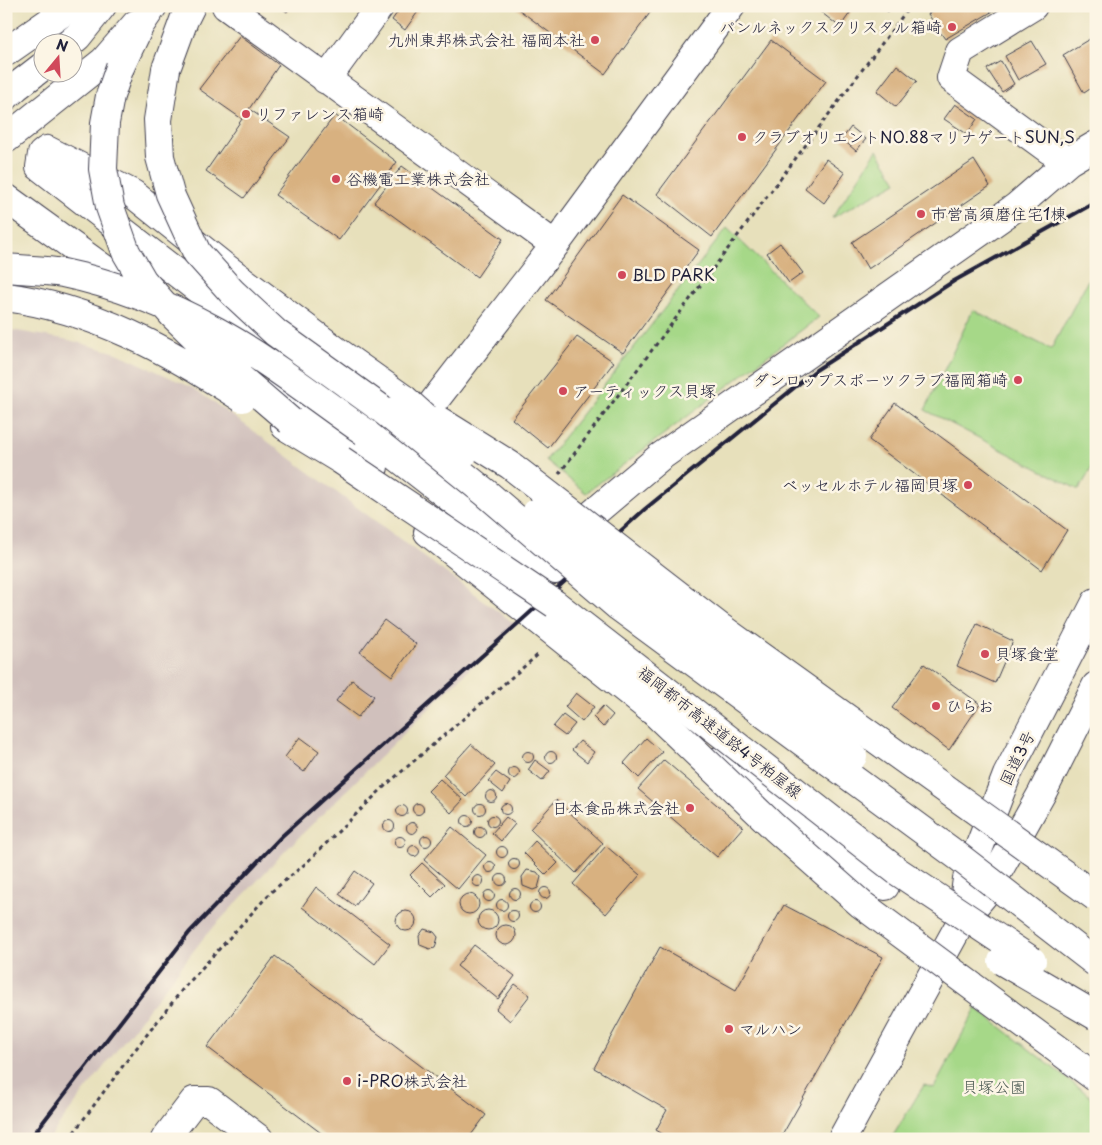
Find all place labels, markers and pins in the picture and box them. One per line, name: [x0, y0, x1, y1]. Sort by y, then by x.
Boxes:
place label: パンルネックスクリスタル箱崎: [720, 14, 942, 38]
marker: パンルネックスクリスタル箱崎: [946, 21, 958, 33]
place label: 九州東邦株式会社 福岡本社: [388, 27, 585, 51]
marker: 九州東邦株式会社 福岡本社: [589, 34, 601, 46]
place label: リファレンス箱崎: [256, 101, 384, 125]
marker: リファレンス箱崎: [240, 108, 252, 120]
place label: クラブオリエントNO.88マリナゲートSUN,S: [752, 124, 1075, 148]
marker: クラブオリエントNO.88マリナゲートSUN,S: [736, 131, 748, 143]
place label: 谷機電工業株式会社: [346, 166, 490, 190]
marker: 谷機電工業株式会社: [330, 173, 342, 185]
place label: 市営高須磨住宅1棟: [931, 201, 1066, 225]
marker: 市営高須磨住宅1棟: [915, 208, 927, 220]
place label: BLD PARK: [632, 262, 715, 286]
marker: BLD PARK: [616, 269, 628, 281]
place label: ダンロップスポーツクラブ福岡箱崎: [753, 367, 1008, 391]
marker: ダンロップスポーツクラブ福岡箱崎: [1012, 374, 1024, 386]
place label: アーティックス貝塚: [573, 378, 716, 402]
marker: アーティックス貝塚: [557, 385, 569, 397]
place label: ベッセルホテル福岡貝塚: [782, 472, 958, 496]
marker: ベッセルホテル福岡貝塚: [962, 479, 974, 491]
place label: 貝塚食堂: [995, 641, 1059, 665]
marker: 貝塚食堂: [979, 648, 991, 660]
place label: ひらお: [946, 693, 994, 717]
marker: ひらお: [930, 700, 942, 712]
place label: 日本食品株式会社: [552, 795, 680, 819]
marker: 日本食品株式会社: [684, 802, 696, 814]
place label: マルハン: [739, 1016, 802, 1040]
marker: マルハン: [723, 1023, 735, 1035]
place label: i-PRO株式会社: [357, 1068, 468, 1092]
marker: i-PRO株式会社: [341, 1075, 353, 1087]

